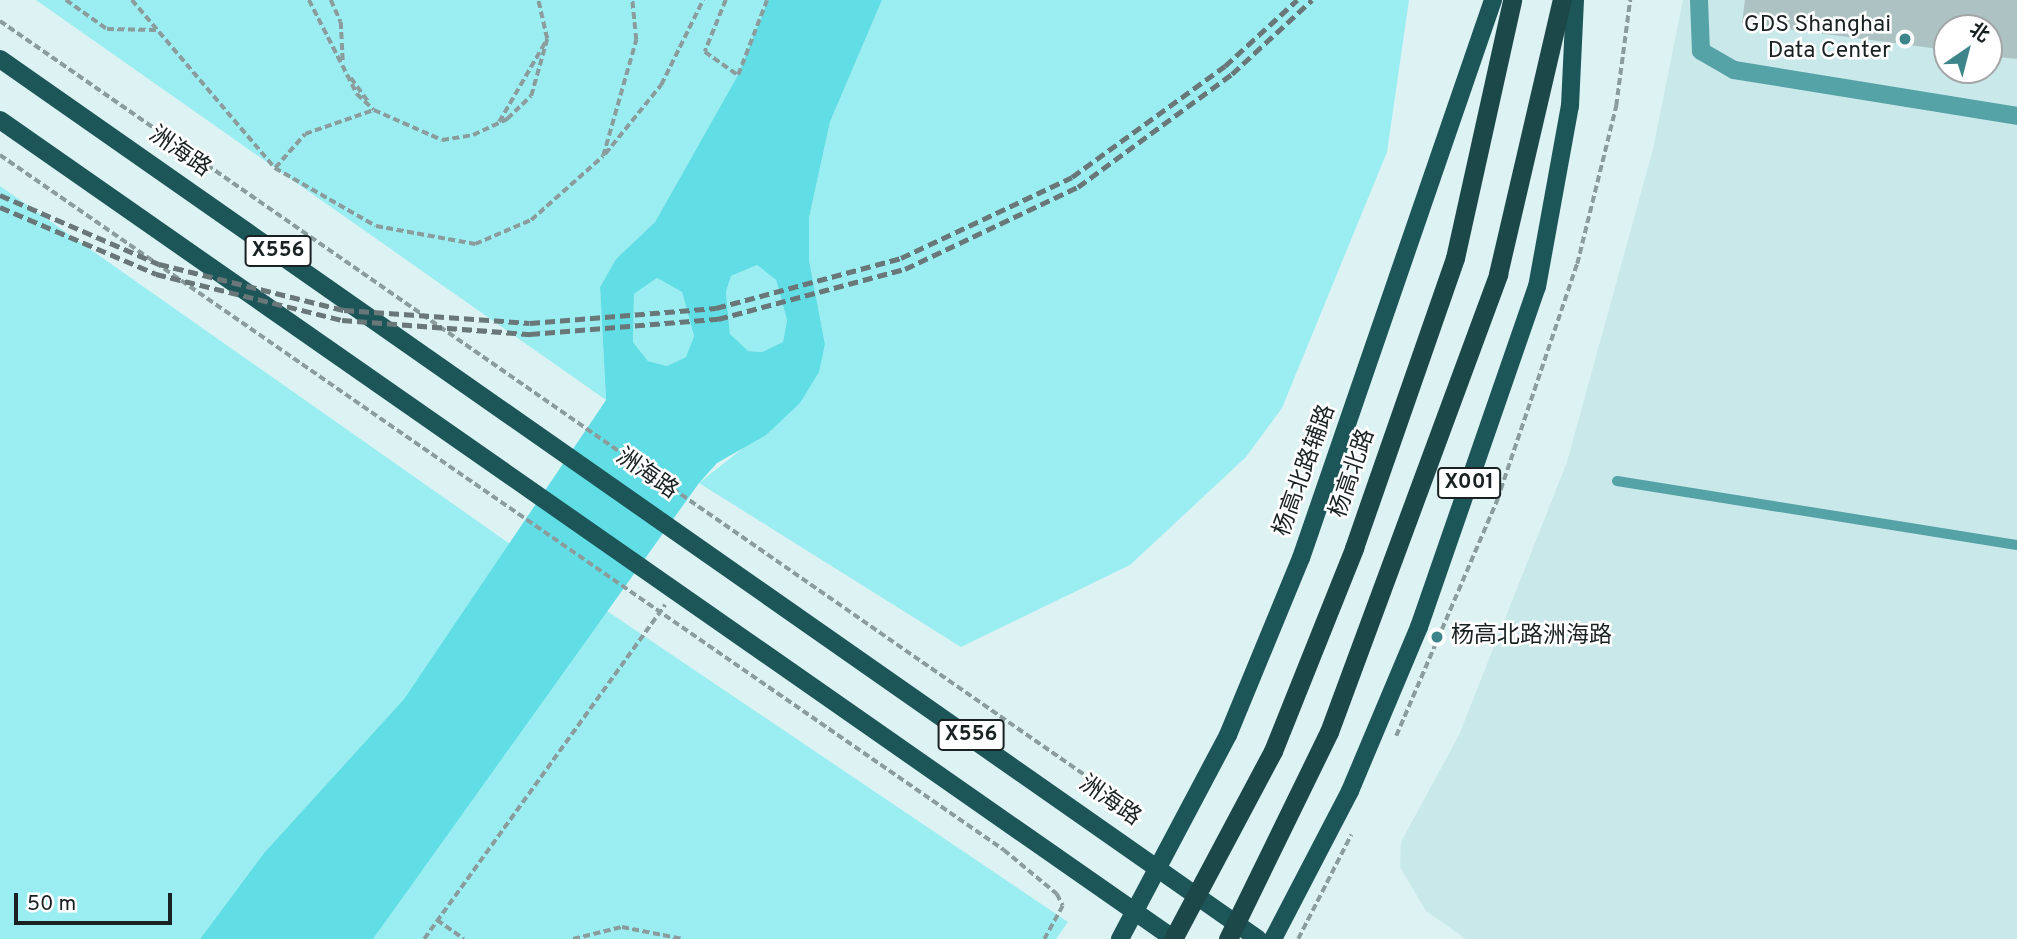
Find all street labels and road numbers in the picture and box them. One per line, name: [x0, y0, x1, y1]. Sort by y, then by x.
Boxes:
street label: 洲海路: [143, 122, 215, 184]
road number: X556: [243, 233, 313, 268]
street label: 杨高北路辅路: [1269, 401, 1343, 541]
street label: 杨高北路: [1326, 426, 1382, 522]
street label: 洲海路: [610, 444, 682, 506]
road number: X001: [1436, 466, 1502, 500]
road number: X556: [936, 718, 1006, 752]
street label: 洲海路: [1073, 771, 1145, 833]

